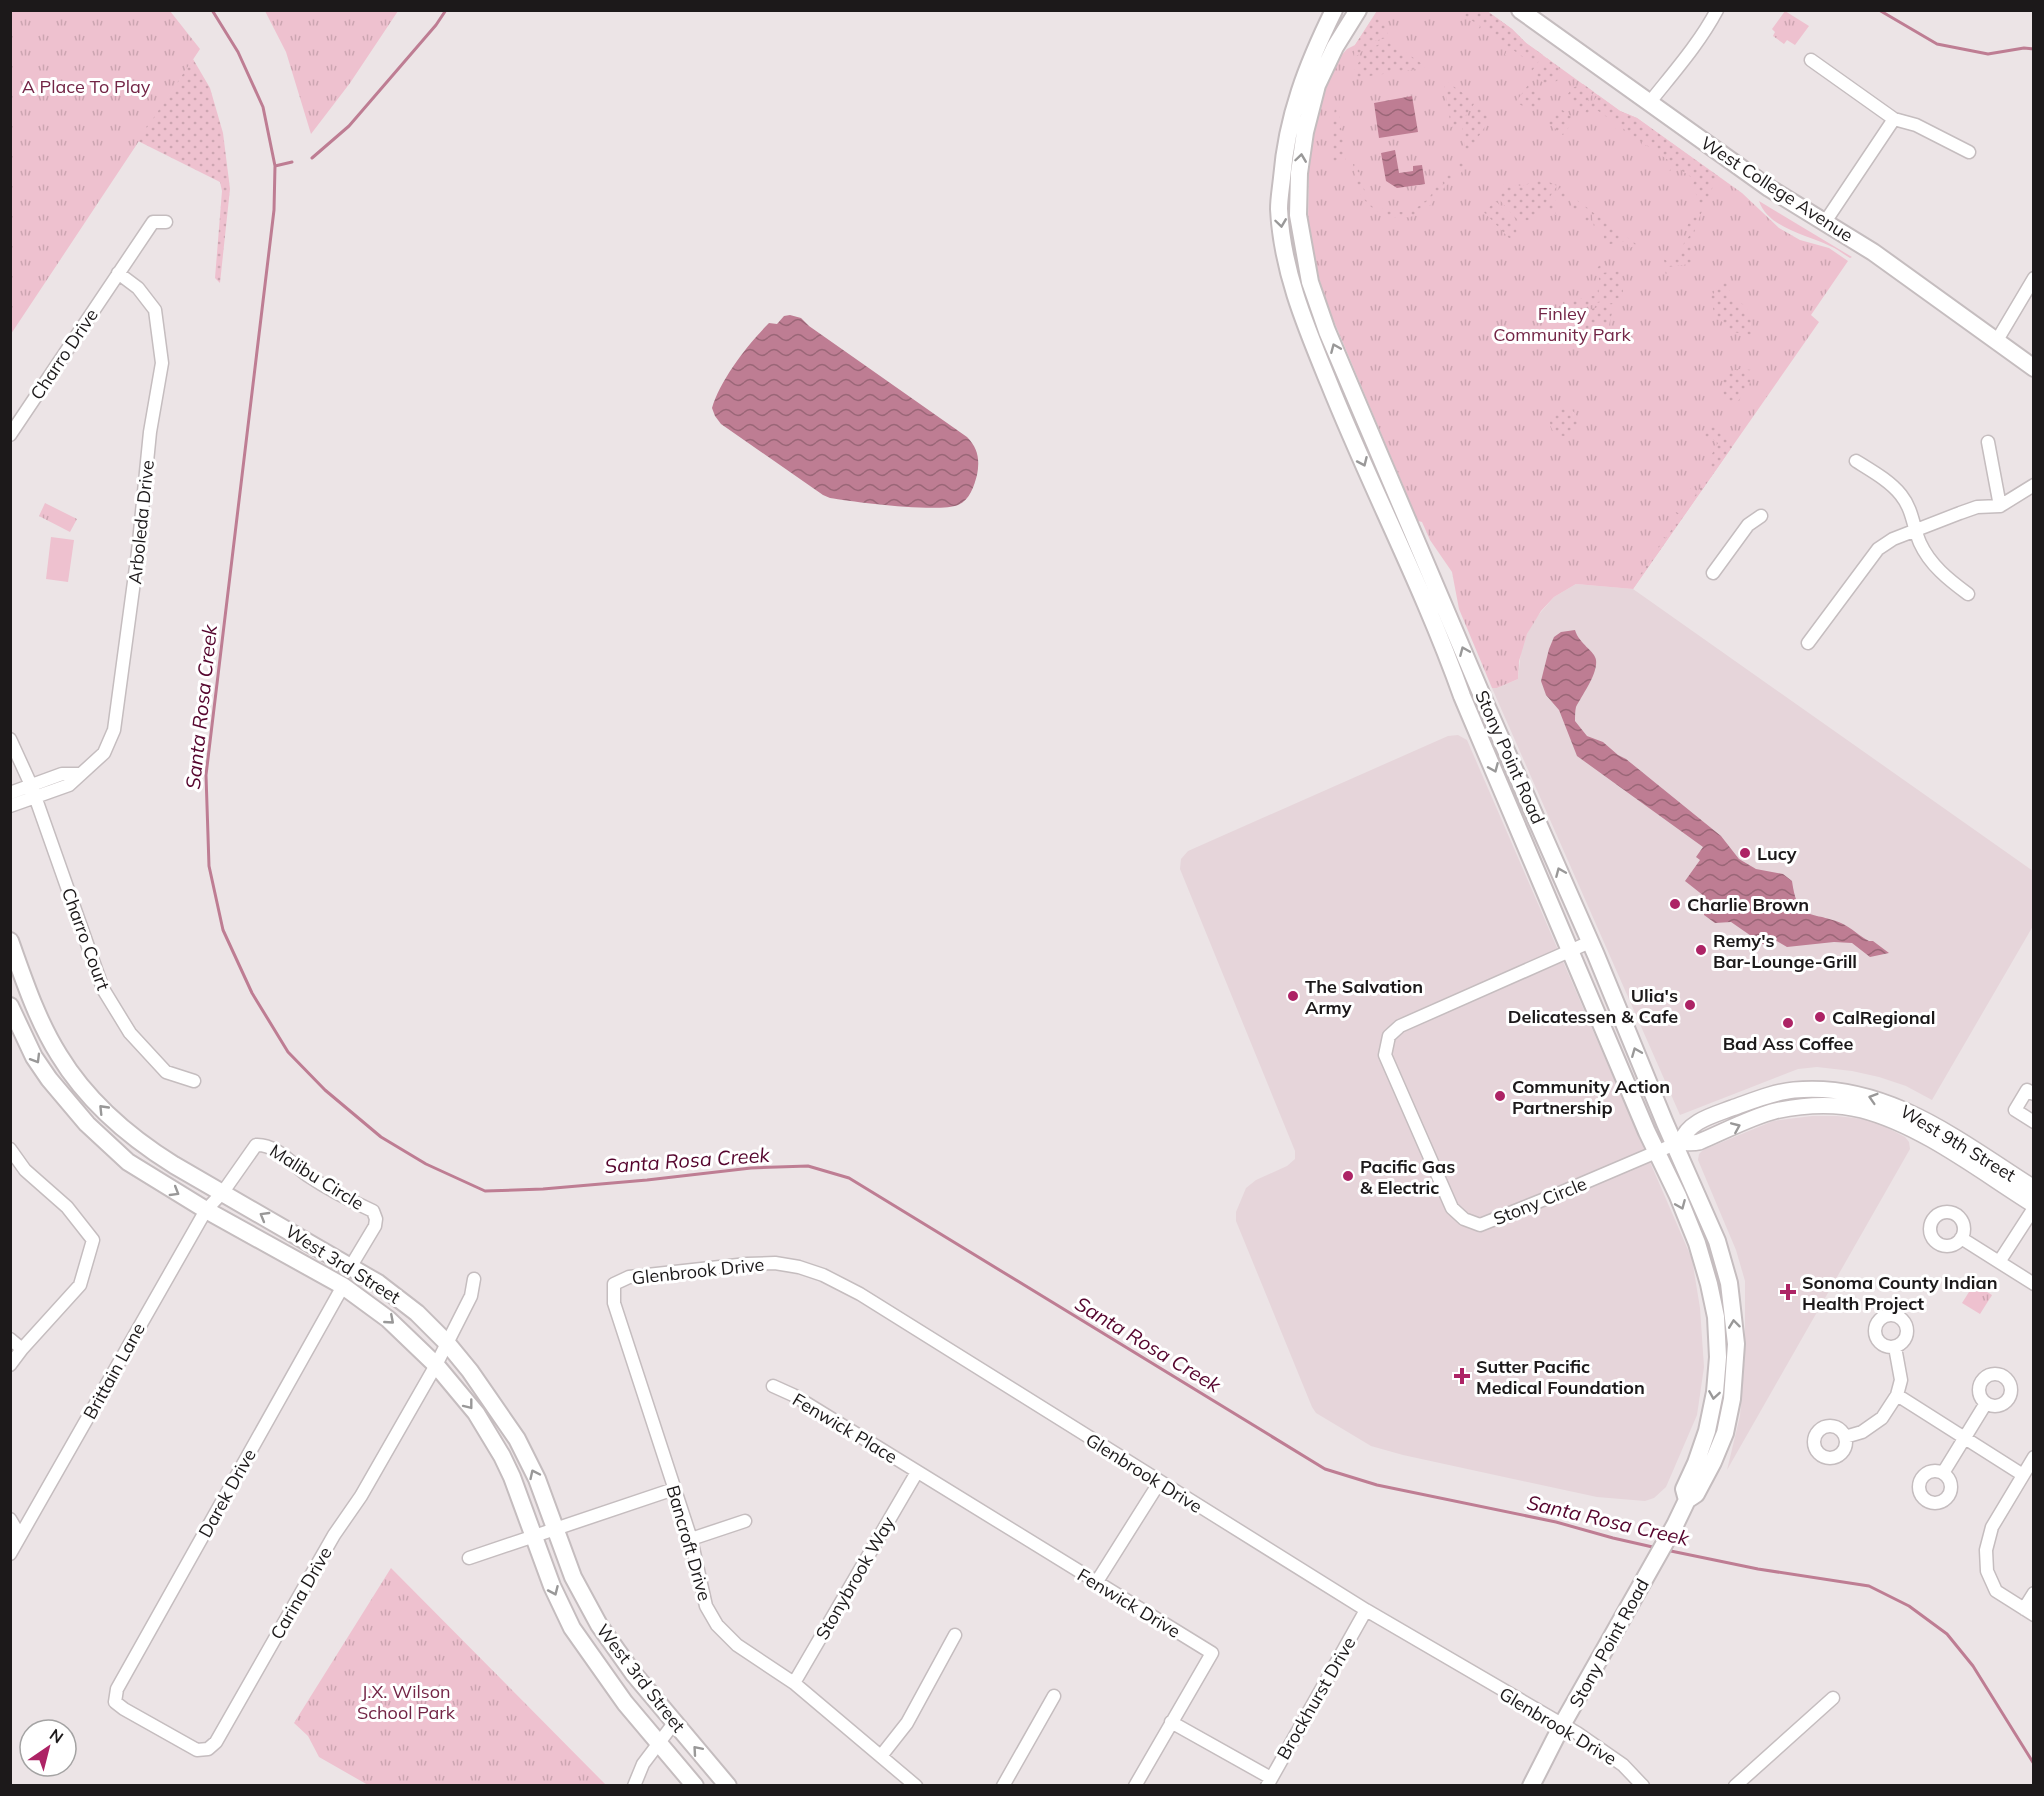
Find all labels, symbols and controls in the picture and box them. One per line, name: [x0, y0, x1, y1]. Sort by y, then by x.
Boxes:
park label: A Place To Play: [22, 75, 151, 98]
street label: West College Avenue: [1697, 131, 1857, 247]
one-way arrow: [1295, 154, 1307, 163]
one-way arrow: [1274, 218, 1287, 228]
park label: Finley Community Park: [1493, 302, 1631, 346]
street label: Charro Drive: [25, 304, 103, 404]
one-way arrow: [1330, 343, 1342, 354]
one-way arrow: [1355, 456, 1367, 467]
street label: Arboleda Drive: [123, 459, 159, 585]
water label: Santa Rosa Creek: [180, 623, 222, 791]
one-way arrow: [1459, 646, 1471, 657]
street label: Stony Point Road: [1470, 687, 1550, 827]
one-way arrow: [1486, 761, 1498, 772]
place label: Lucy: [1757, 842, 1797, 865]
marker: Lucy: [1738, 846, 1752, 860]
one-way arrow: [1555, 867, 1567, 878]
street label: Charro Court: [57, 885, 115, 993]
place label: Charlie Brown: [1687, 893, 1809, 916]
marker: Charlie Brown: [1668, 897, 1682, 911]
place label: Remy's Bar-Lounge-Grill: [1713, 929, 1857, 973]
marker: Remy's Bar-Lounge-Grill: [1694, 943, 1708, 957]
place label: The Salvation Army: [1305, 975, 1423, 1019]
place label: Ulia's Delicatessen & Cafe: [1508, 984, 1678, 1028]
marker: The Salvation Army: [1286, 989, 1300, 1003]
marker: Ulia's Delicatessen & Cafe: [1683, 998, 1697, 1012]
place label: CalRegional: [1832, 1006, 1935, 1029]
marker: CalRegional: [1813, 1010, 1827, 1024]
marker: Bad Ass Coffee: [1781, 1016, 1795, 1030]
place label: Bad Ass Coffee: [1723, 1032, 1853, 1055]
one-way arrow: [1631, 1047, 1643, 1058]
one-way arrow: [28, 1053, 40, 1063]
place label: Community Action Partnership: [1512, 1075, 1670, 1119]
marker: Community Action Partnership: [1493, 1089, 1507, 1103]
one-way arrow: [1868, 1093, 1879, 1105]
street label: West 9th Street: [1896, 1099, 2020, 1187]
one-way arrow: [99, 1105, 110, 1116]
one-way arrow: [1730, 1122, 1741, 1134]
street label: Malibu Circle: [266, 1139, 368, 1215]
water label: Santa Rosa Creek: [604, 1142, 771, 1178]
place label: Pacific Gas & Electric: [1360, 1155, 1455, 1199]
marker: Pacific Gas & Electric: [1341, 1169, 1355, 1183]
street label: Stony Circle: [1490, 1172, 1590, 1230]
one-way arrow: [169, 1184, 179, 1196]
one-way arrow: [1674, 1199, 1686, 1210]
one-way arrow: [260, 1212, 270, 1223]
street label: West 3rd Street: [281, 1220, 405, 1308]
street label: Glenbrook Drive: [631, 1253, 765, 1289]
place label: Sonoma County Indian Health Project: [1802, 1271, 1998, 1315]
marker: Sonoma County Indian Health Project: [1779, 1283, 1797, 1301]
water label: Santa Rosa Creek: [1071, 1291, 1226, 1398]
one-way arrow: [383, 1313, 394, 1324]
street label: Brittain Lane: [78, 1319, 150, 1423]
one-way arrow: [1728, 1319, 1740, 1329]
place label: Sutter Pacific Medical Foundation: [1476, 1355, 1645, 1399]
marker: Sutter Pacific Medical Foundation: [1453, 1367, 1471, 1385]
street label: Fenwick Place: [788, 1388, 902, 1468]
one-way arrow: [1709, 1390, 1721, 1399]
one-way arrow: [462, 1399, 473, 1410]
street label: Glenbrook Drive: [1082, 1428, 1206, 1518]
street label: Darek Drive: [193, 1445, 261, 1541]
one-way arrow: [529, 1470, 541, 1481]
street label: Bancroft Drive: [662, 1483, 716, 1603]
water label: Santa Rosa Creek: [1525, 1489, 1692, 1551]
street label: Stonybrook Way: [810, 1512, 900, 1644]
street label: Carina Drive: [265, 1543, 337, 1643]
street label: Fenwick Drive: [1073, 1563, 1185, 1643]
street label: Stony Point Road: [1564, 1574, 1654, 1712]
one-way arrow: [547, 1584, 559, 1595]
street label: West 3rd Street: [592, 1619, 690, 1737]
street label: Brockhurst Drive: [1272, 1633, 1360, 1763]
park label: J.X. Wilson School Park: [357, 1680, 456, 1724]
street label: Glenbrook Drive: [1495, 1682, 1621, 1770]
north arrow: [18, 1718, 78, 1778]
text: N: [46, 1724, 67, 1747]
one-way arrow: [694, 1746, 705, 1757]

